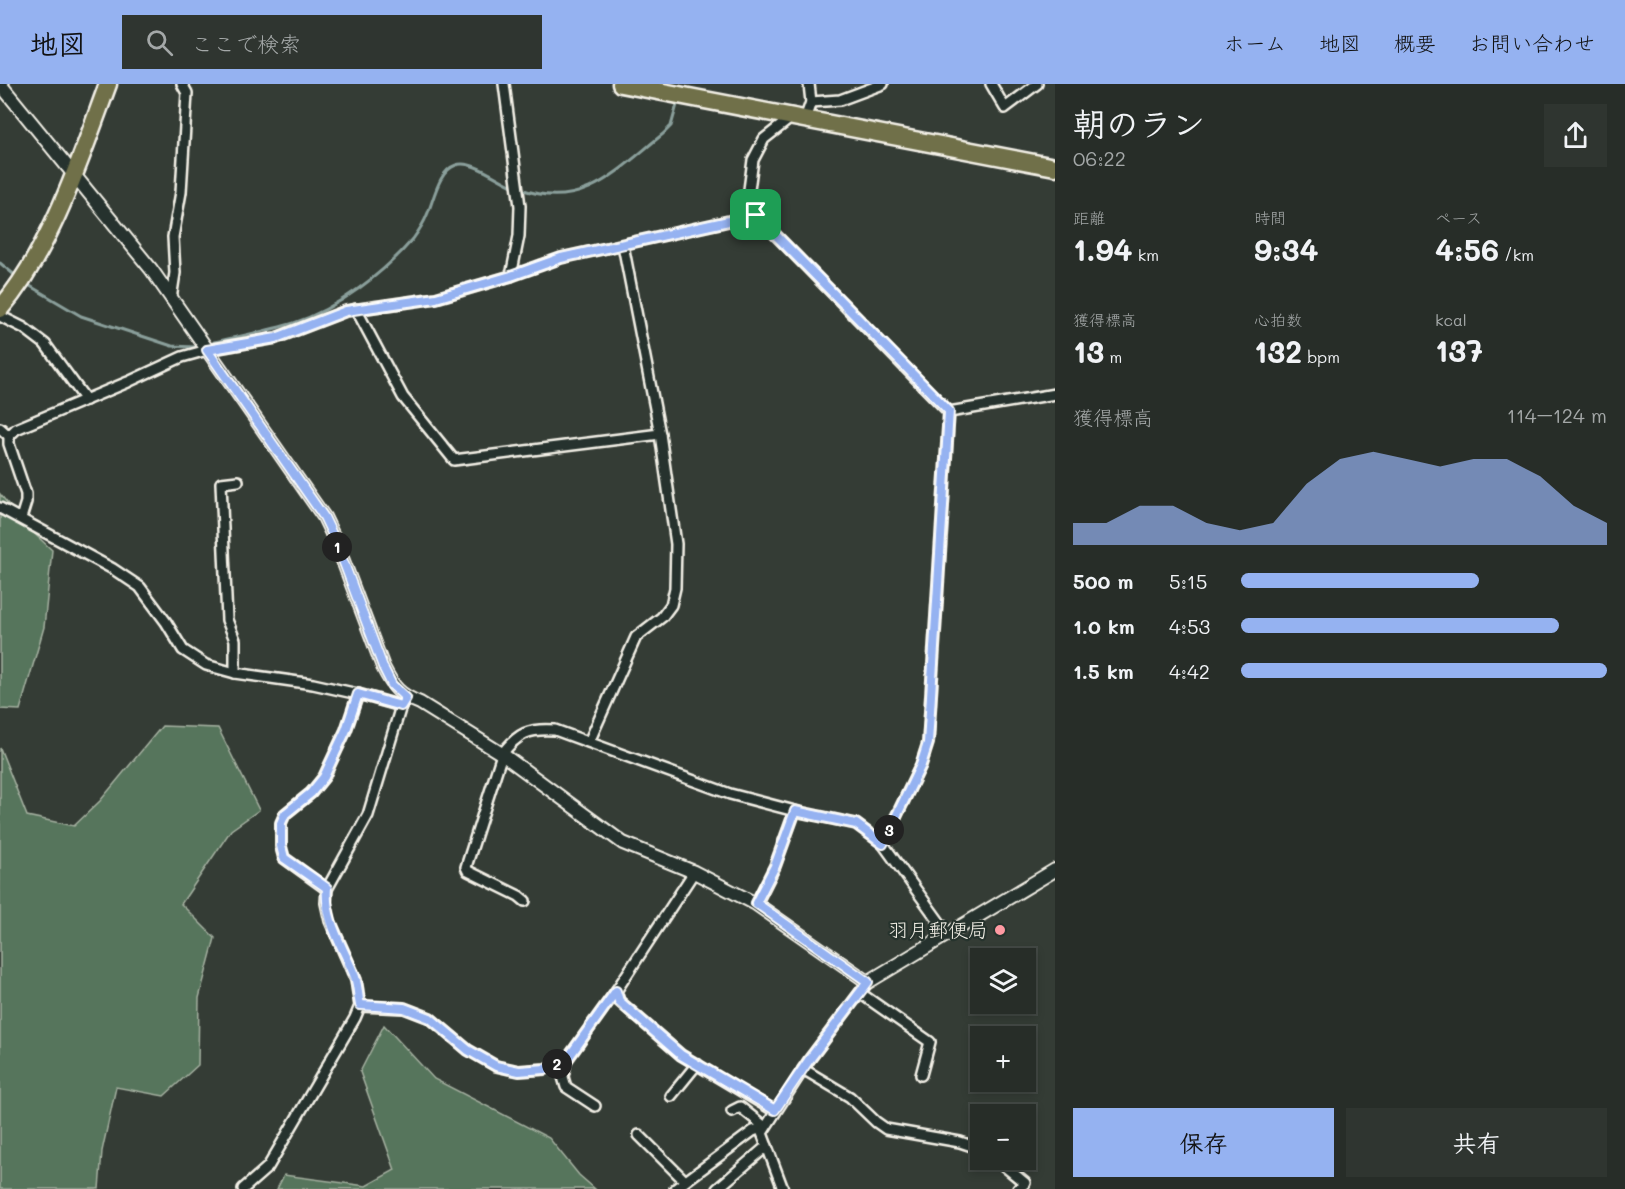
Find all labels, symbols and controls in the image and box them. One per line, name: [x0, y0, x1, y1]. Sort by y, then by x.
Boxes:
search box: [122, 15, 542, 69]
text: 地図: [30, 25, 86, 61]
icon: search: [143, 26, 176, 59]
text: ここで検索: [191, 29, 301, 58]
text: ホーム: [1224, 29, 1286, 56]
text: 地図: [1319, 29, 1361, 56]
text: 概要: [1394, 29, 1436, 56]
text: お問い合わせ: [1469, 29, 1595, 56]
text: 朝のラン: [1073, 101, 1205, 144]
button: share: [1544, 104, 1607, 167]
text: 06:22: [1073, 145, 1126, 171]
pin: [730, 189, 781, 240]
icon: arrive: [739, 198, 772, 231]
text: 距離: [1073, 207, 1105, 228]
text: 時間: [1254, 207, 1286, 228]
text: ペース: [1435, 207, 1482, 228]
text: 1.94: [1073, 229, 1133, 269]
text: 9:34: [1254, 229, 1319, 269]
text: 4:56: [1435, 229, 1499, 269]
text: km: [1133, 244, 1159, 265]
text: /km: [1499, 244, 1534, 265]
text: 獲得標高: [1073, 309, 1137, 330]
text: 心拍数: [1254, 309, 1302, 330]
text: kcal: [1435, 309, 1467, 330]
text: 137: [1435, 330, 1483, 370]
text: 13: [1073, 331, 1104, 371]
text: 132: [1254, 331, 1302, 371]
text: m: [1104, 346, 1122, 367]
text: bpm: [1302, 346, 1340, 367]
text: 114–124 m: [1507, 402, 1607, 428]
text: 獲得標高: [1073, 404, 1153, 430]
pin: 1: [322, 532, 352, 562]
text: 1: [333, 536, 341, 557]
text: 500 m: [1073, 568, 1133, 594]
text: 5:15: [1169, 568, 1207, 594]
text: 1.0 km: [1073, 613, 1135, 639]
text: 4:53: [1169, 613, 1210, 639]
text: 1.5 km: [1073, 658, 1134, 684]
text: 4:42: [1169, 658, 1210, 684]
pin: 3: [874, 815, 904, 845]
text: 3: [884, 819, 894, 840]
place label: 羽月郵便局: [888, 916, 988, 942]
marker: 羽月郵便局: [993, 923, 1007, 937]
map controls: [970, 948, 1036, 1170]
button: layers: [970, 948, 1036, 1014]
button: +: [970, 1026, 1036, 1092]
pin: 2: [542, 1049, 572, 1079]
text: 2: [553, 1053, 561, 1074]
button: −: [970, 1104, 1036, 1170]
button: 保存: [1073, 1108, 1334, 1177]
button: 共有: [1346, 1108, 1607, 1177]

